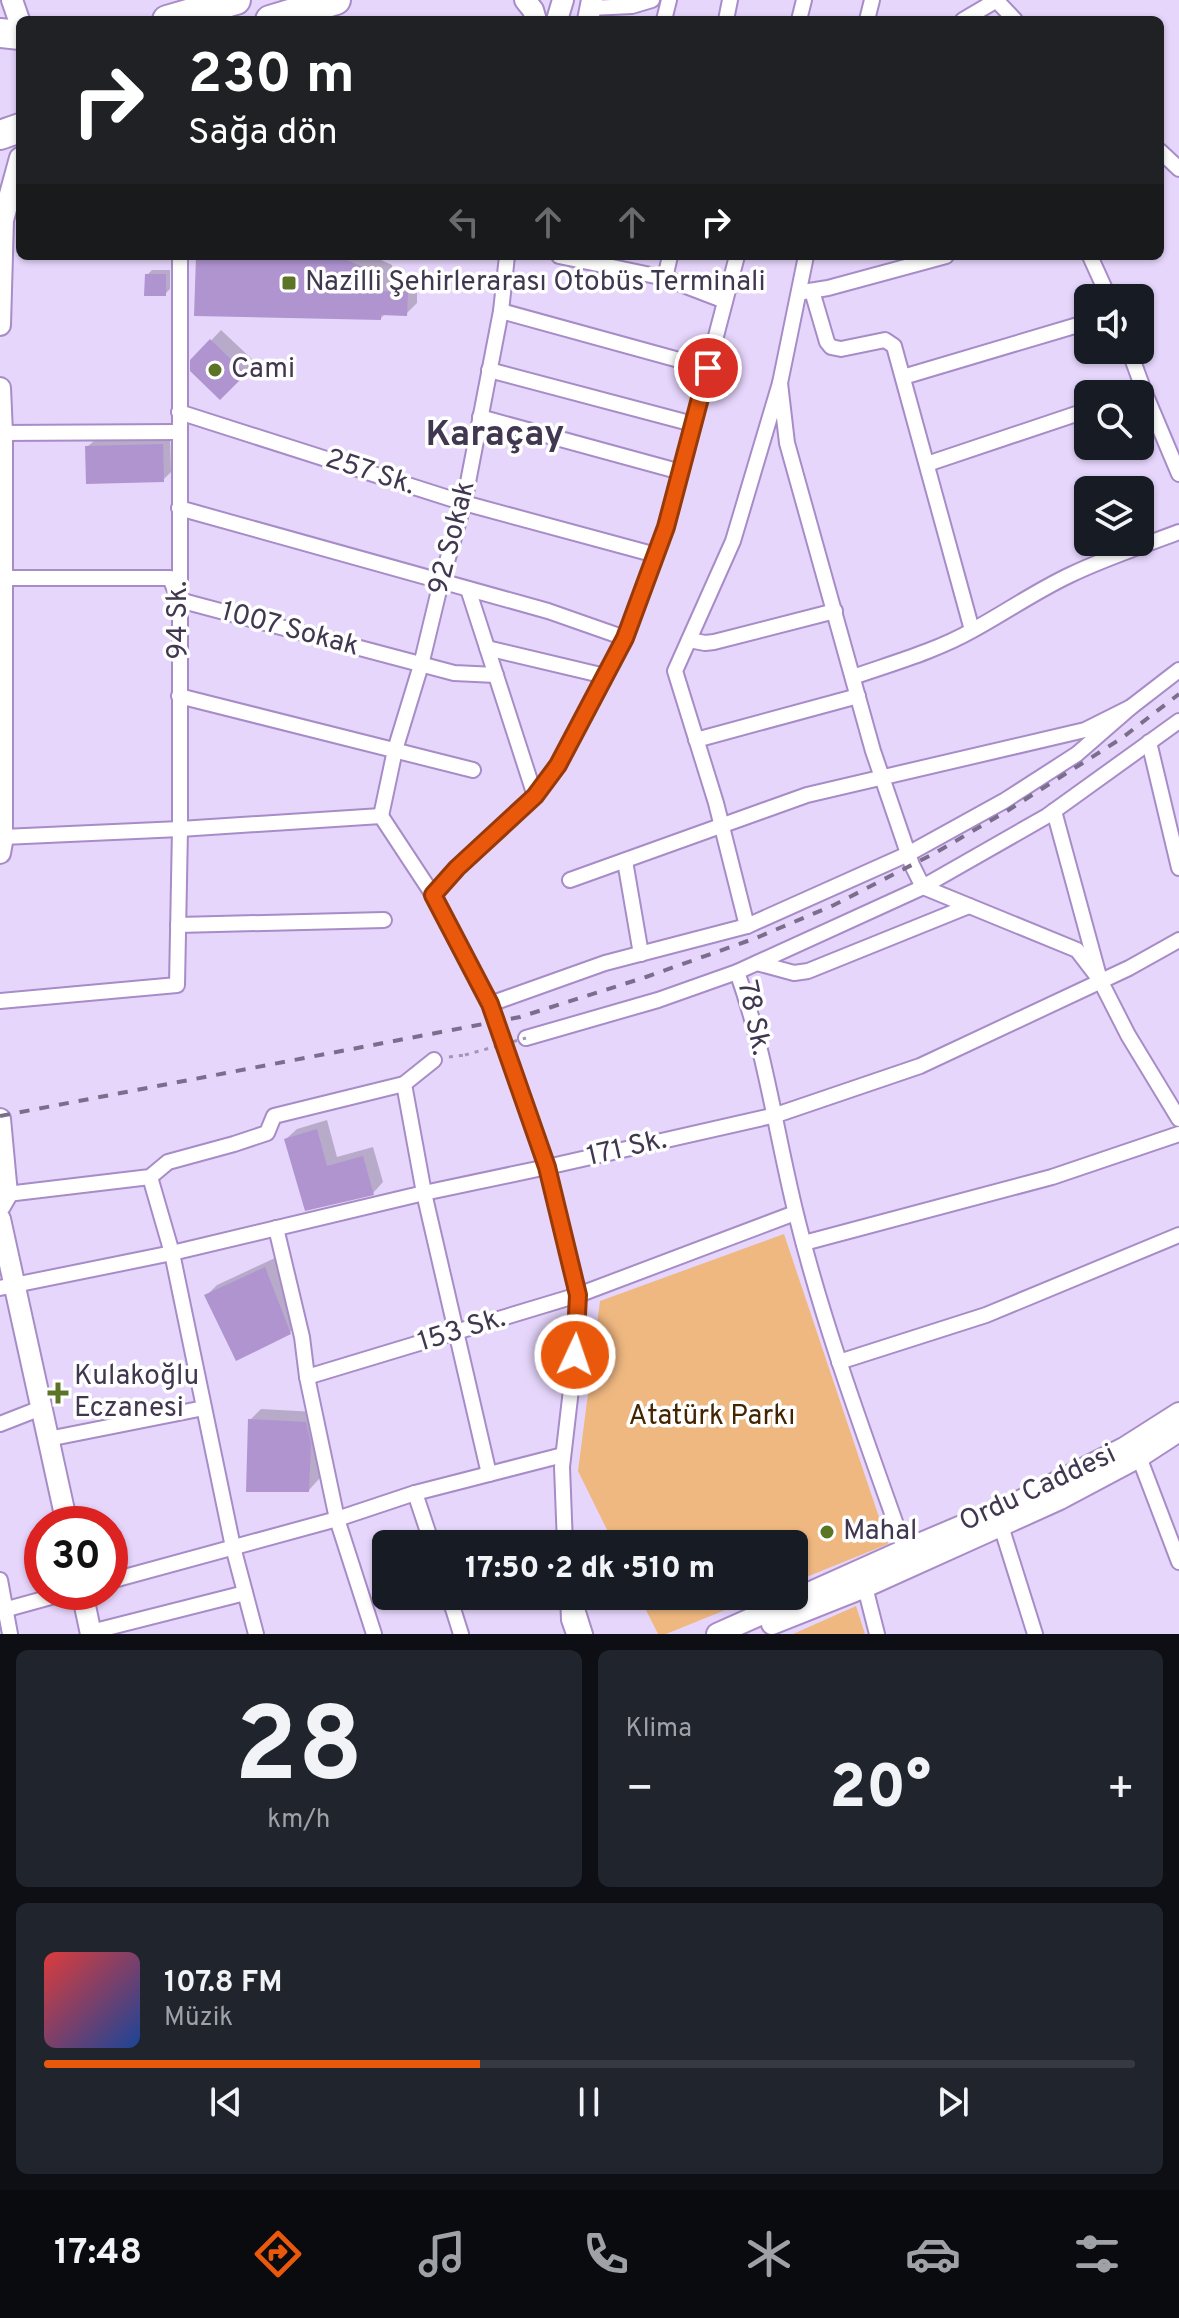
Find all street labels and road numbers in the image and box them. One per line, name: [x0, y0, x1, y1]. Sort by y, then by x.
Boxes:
street label: 257 Sk.: [320, 442, 420, 504]
street label: 92 Sokak: [421, 477, 485, 599]
street label: 94 Sk.: [161, 581, 197, 659]
street label: 1007 Sokak: [217, 594, 363, 666]
street label: 78 Sk.: [728, 977, 778, 1059]
street label: 171 Sk.: [584, 1122, 670, 1176]
street label: 153 Sk.: [414, 1301, 510, 1361]
street label: Ordu Caddesi: [954, 1437, 1122, 1541]

